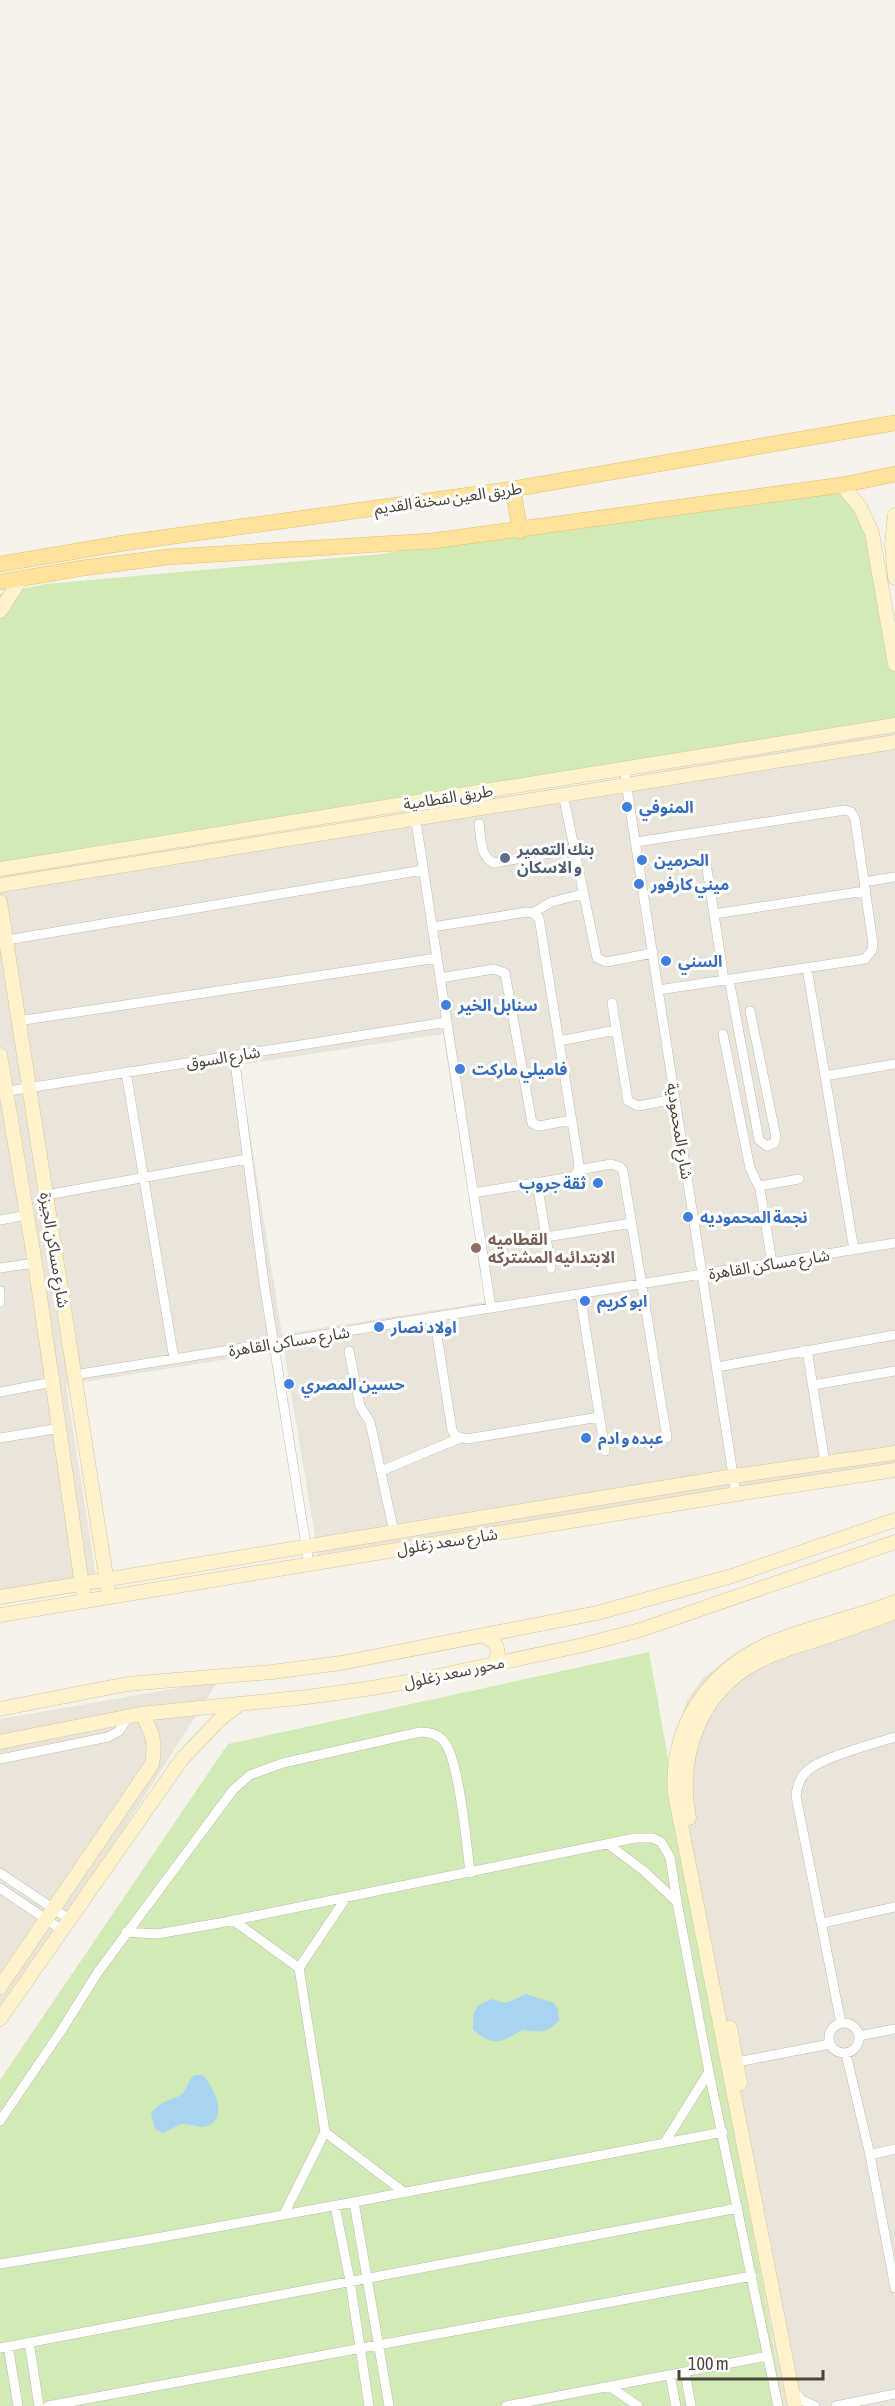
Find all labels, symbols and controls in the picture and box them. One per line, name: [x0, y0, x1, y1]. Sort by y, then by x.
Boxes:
street label: طريق العين سخنة القديم: [373, 479, 524, 521]
street label: طريق القطامية: [402, 781, 495, 815]
place label: المنوفي: [639, 798, 694, 821]
marker: المنوفي: [620, 800, 634, 814]
place label: بنك التعمير و الاسكان: [516, 840, 594, 877]
marker: بنك التعمير و الاسكان: [498, 851, 512, 865]
place label: الحرمين: [654, 851, 709, 870]
marker: الحرمين: [635, 853, 649, 867]
place label: ميني كارفور: [650, 875, 729, 898]
marker: ميني كارفور: [632, 877, 646, 891]
place label: السني: [678, 952, 722, 975]
marker: السني: [659, 954, 673, 968]
place label: سنابل الخير: [457, 996, 538, 1015]
marker: سنابل الخير: [439, 998, 453, 1012]
street label: شارع السوق: [185, 1042, 262, 1076]
place label: فاميلي ماركت: [472, 1060, 567, 1083]
marker: فاميلي ماركت: [453, 1062, 467, 1076]
street label: شارع المحمودية: [660, 1081, 697, 1181]
place label: ثقة جروب: [519, 1174, 586, 1193]
marker: ثقة جروب: [591, 1176, 605, 1190]
street label: شارع مساكن الجيزة: [33, 1191, 73, 1310]
place label: نجمة المحموديه: [700, 1208, 807, 1227]
marker: نجمة المحموديه: [681, 1210, 695, 1224]
place label: القطاميه الابتدائيه المشتركه: [488, 1230, 615, 1267]
marker: القطاميه الابتدائيه المشتركه: [469, 1241, 483, 1255]
street label: شارع مساكن القاهرة: [707, 1246, 831, 1286]
place label: ابو كريم: [597, 1292, 647, 1314]
marker: ابو كريم: [578, 1294, 592, 1308]
place label: اولاد نصار: [390, 1318, 457, 1337]
marker: اولاد نصار: [372, 1320, 386, 1334]
street label: شارع مساكن القاهرة: [227, 1323, 351, 1363]
place label: حسين المصري: [301, 1375, 405, 1398]
marker: حسين المصري: [282, 1377, 296, 1391]
place label: عبده و ادم: [598, 1429, 664, 1450]
marker: عبده و ادم: [579, 1431, 593, 1445]
street label: شارع سعد زغلول: [395, 1524, 499, 1562]
street label: محور سعد زغلول: [402, 1653, 507, 1693]
scale bar: [679, 2343, 823, 2381]
text: 100 m: [688, 2353, 729, 2374]

